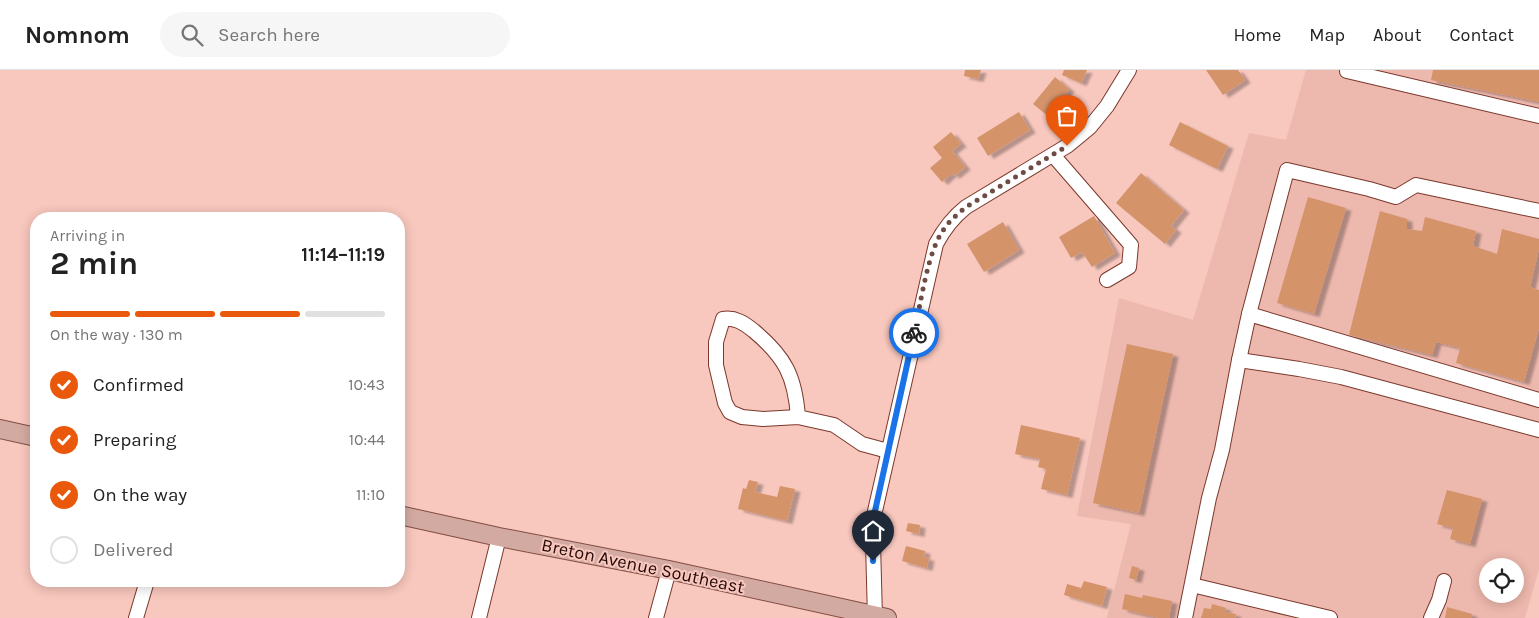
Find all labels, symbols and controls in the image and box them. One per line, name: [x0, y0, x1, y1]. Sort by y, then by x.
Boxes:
search box: [160, 12, 510, 57]
text: Nomnom: [25, 21, 130, 49]
icon: search: [178, 21, 206, 49]
text: Search here: [218, 24, 320, 46]
text: Home: [1233, 24, 1281, 46]
text: Map: [1309, 24, 1345, 46]
text: About: [1373, 24, 1422, 46]
text: Contact: [1450, 24, 1514, 46]
pin: [1046, 95, 1088, 146]
icon: bag: [1053, 102, 1081, 130]
text: Arriving in: [50, 226, 125, 245]
text: 11:14–11:19: [301, 244, 385, 266]
text: 2 min: [50, 245, 138, 282]
courier: [889, 308, 939, 358]
icon: bike: [900, 319, 928, 347]
text: On the way · 130 m: [50, 325, 183, 344]
icon: check: [50, 371, 78, 399]
text: Confirmed: [93, 374, 184, 396]
text: 10:43: [348, 375, 385, 394]
icon: check: [50, 426, 78, 454]
text: Preparing: [93, 429, 176, 451]
text: 10:44: [349, 430, 385, 449]
icon: check: [50, 481, 78, 509]
text: On the way: [93, 484, 187, 506]
text: 11:10: [356, 485, 385, 504]
pin: [852, 510, 894, 561]
icon: home: [859, 517, 887, 545]
street label: Breton Avenue Southeast: [540, 534, 747, 598]
text: Delivered: [93, 539, 173, 561]
map controls: [1479, 558, 1524, 603]
button: locate: [1479, 558, 1524, 603]

